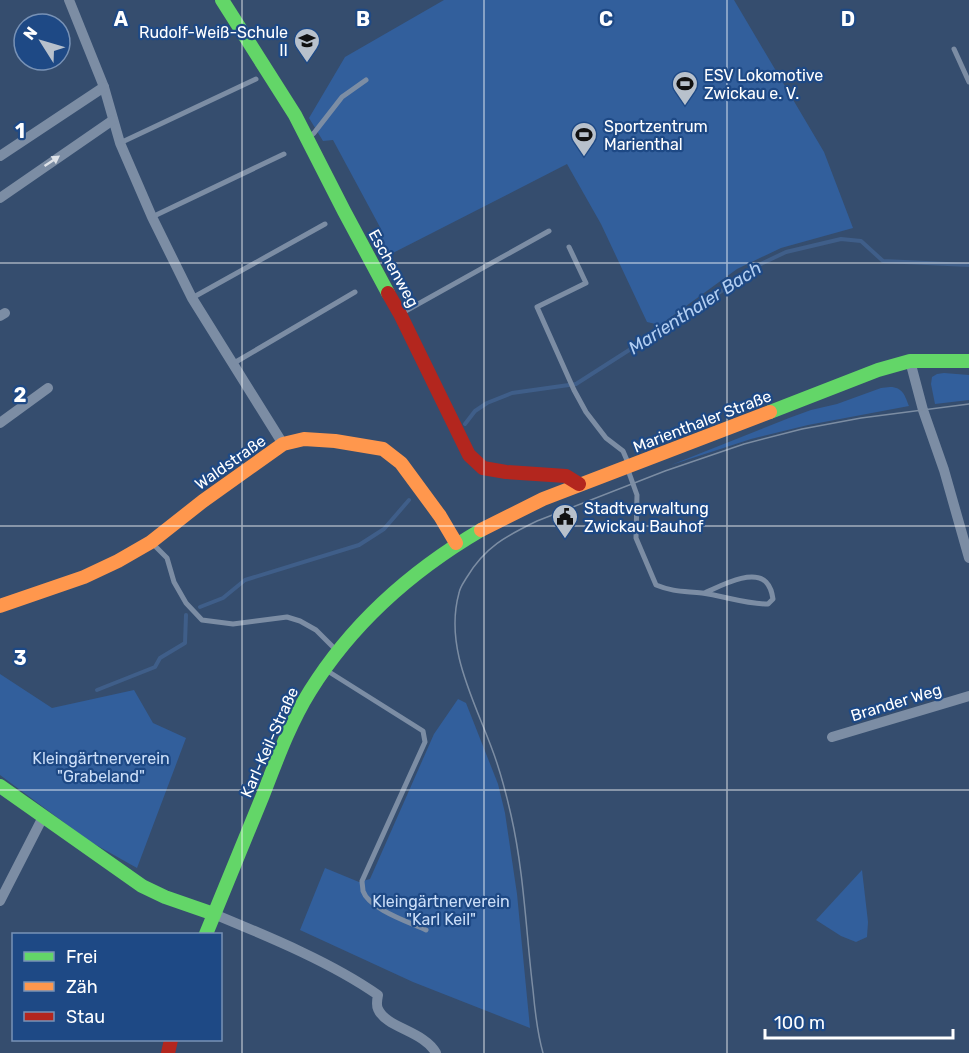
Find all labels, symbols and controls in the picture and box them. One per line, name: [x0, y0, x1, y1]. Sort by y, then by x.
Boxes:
text: A: [114, 7, 129, 31]
text: B: [356, 7, 370, 31]
text: C: [599, 7, 613, 31]
text: D: [841, 7, 855, 31]
north arrow: [12, 12, 72, 72]
text: N: [19, 23, 41, 44]
place label: Rudolf-Weiß-Schule II: [139, 23, 288, 60]
school or university icon: Rudolf-Weiß-Schule II: [292, 26, 322, 64]
place label: ESV Lokomotive Zwickau e. V.: [704, 66, 823, 103]
sports icon: ESV Lokomotive Zwickau e. V.: [670, 69, 700, 107]
place label: Sportzentrum Marienthal: [604, 117, 708, 154]
text: 1: [15, 119, 25, 143]
sports icon: Sportzentrum Marienthal: [569, 120, 599, 158]
one-way arrow: [44, 156, 61, 167]
street label: Eschenweg: [364, 226, 423, 311]
water label: Marienthaler Bach: [624, 257, 766, 359]
text: 2: [14, 383, 27, 407]
street label: Marienthaler Straße: [630, 386, 774, 457]
street label: Waldstraße: [191, 431, 269, 494]
place label: Stadtverwaltung Zwickau Bauhof: [584, 499, 709, 536]
public building icon: Stadtverwaltung Zwickau Bauhof: [550, 502, 580, 540]
text: 3: [13, 646, 27, 670]
street label: Brander Weg: [848, 680, 944, 725]
street label: Karl-Keil-Straße: [237, 684, 302, 800]
park label: Kleingärtnerverein "Grabeland": [32, 749, 170, 786]
park label: Kleingärtnerverein "Karl Keil": [372, 892, 510, 929]
legend: [12, 933, 222, 1041]
text: Frei: [66, 946, 97, 968]
text: Zäh: [66, 976, 98, 998]
scale bar: [765, 1002, 952, 1040]
text: Stau: [66, 1006, 105, 1028]
text: 100 m: [774, 1012, 825, 1034]

